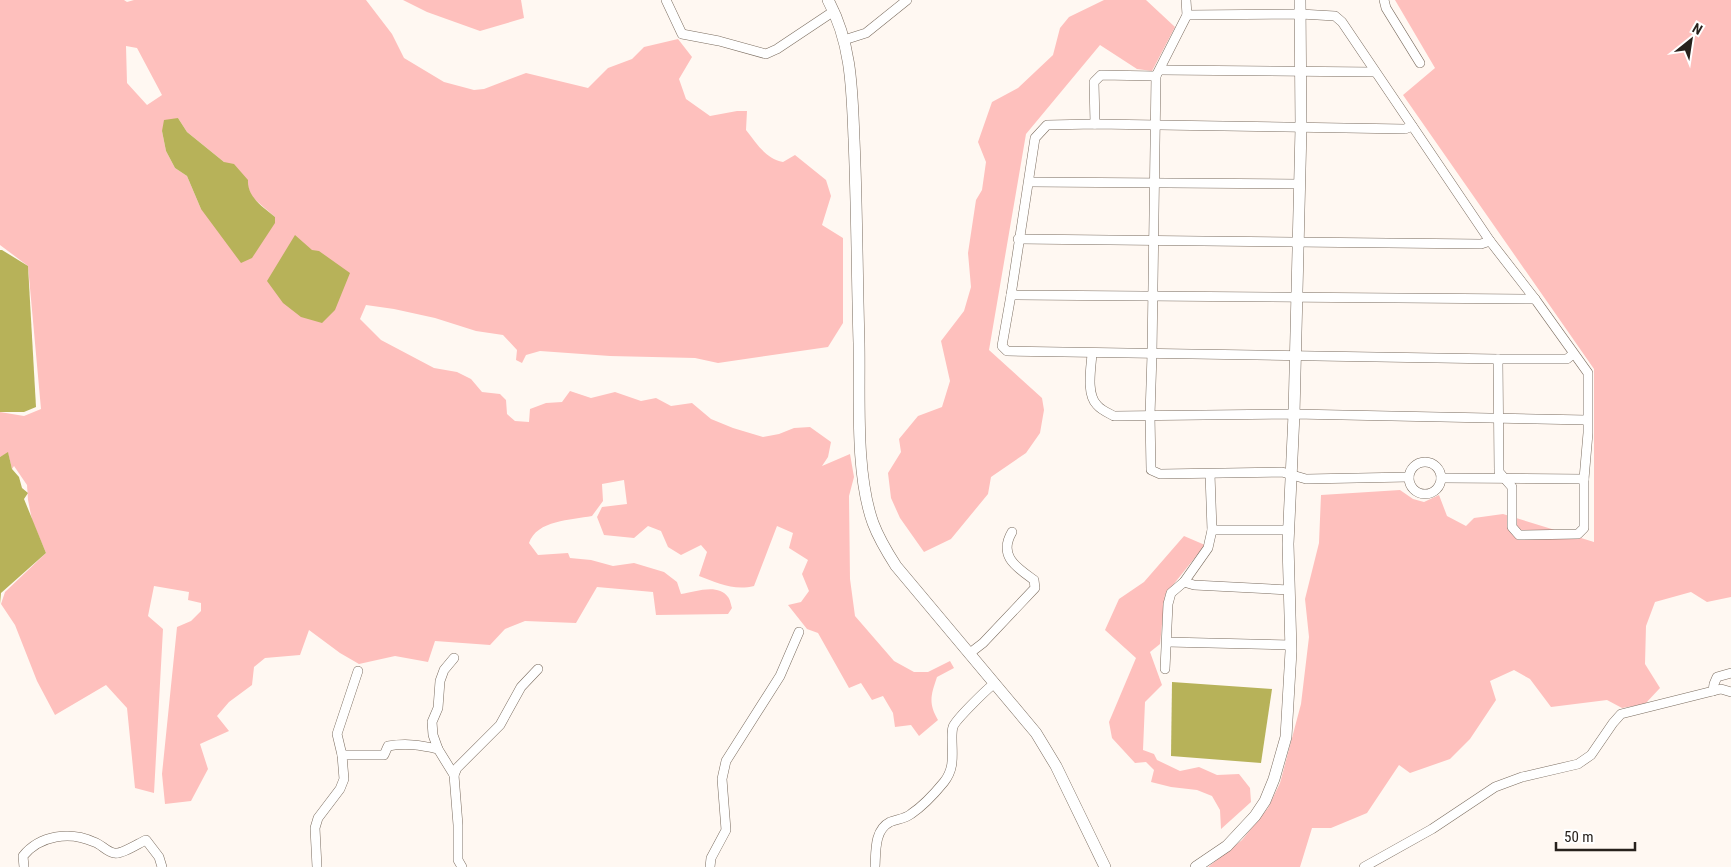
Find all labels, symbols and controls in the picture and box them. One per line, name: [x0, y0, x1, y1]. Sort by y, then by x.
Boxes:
north arrow: [1666, 15, 1716, 65]
text: N: [1690, 20, 1705, 38]
scale bar: [1556, 820, 1635, 852]
text: 50 m: [1564, 828, 1594, 846]

